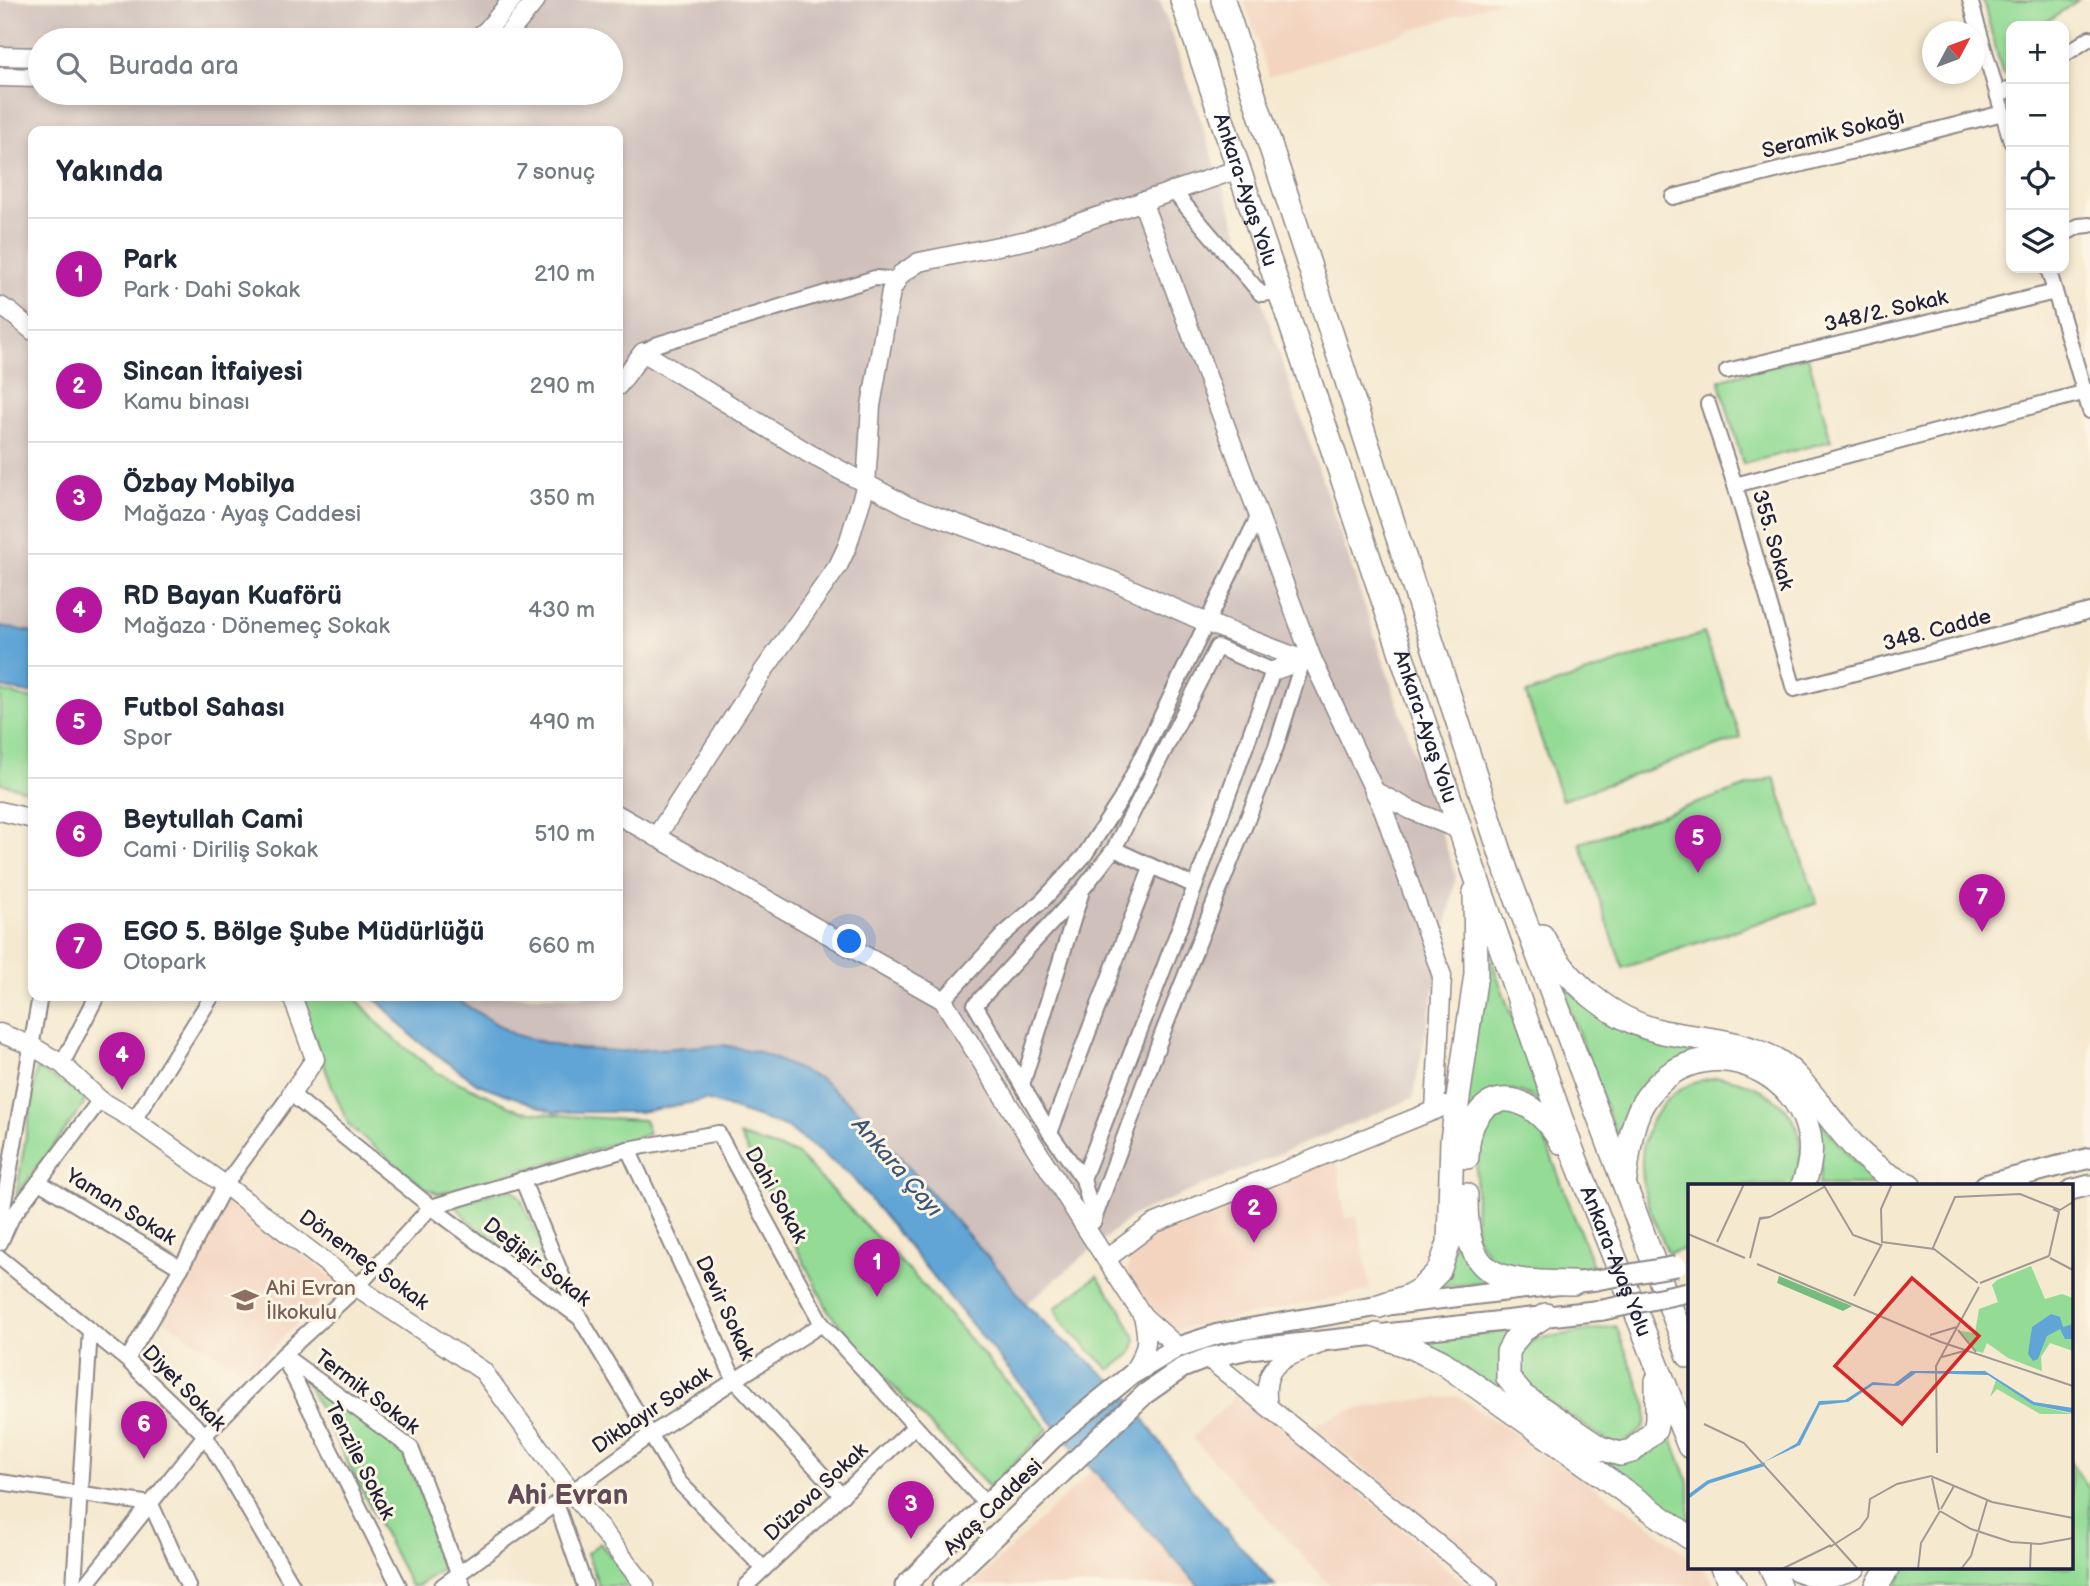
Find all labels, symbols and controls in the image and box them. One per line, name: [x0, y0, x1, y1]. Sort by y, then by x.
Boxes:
north arrow: [1922, 21, 1985, 84]
map controls: [2006, 21, 2069, 273]
button: +: [2006, 21, 2069, 84]
search box: [28, 28, 623, 105]
icon: search: [52, 48, 90, 86]
text: Burada ara: [108, 51, 239, 82]
button: −: [2006, 84, 2069, 147]
street label: Seramik Sokağı: [1759, 104, 1907, 164]
street label: Ankara-Ayaş Yolu: [1208, 110, 1283, 269]
button: locate: [2006, 147, 2069, 210]
text: Yakında: [56, 154, 163, 190]
text: 7 sonuç: [517, 158, 595, 186]
button: layers: [2006, 210, 2069, 273]
text: Park: [123, 245, 177, 276]
text: 1: [74, 260, 84, 288]
text: 210 m: [534, 260, 595, 288]
text: Park · Dahi Sokak: [123, 276, 300, 304]
street label: 348/2. Sokak: [1822, 284, 1951, 337]
text: Sincan İtfaiyesi: [123, 357, 303, 388]
text: 2: [72, 372, 86, 400]
text: 290 m: [529, 372, 595, 400]
text: Kamu binası: [123, 388, 250, 416]
text: Özbay Mobilya: [123, 469, 295, 500]
text: 3: [72, 484, 86, 512]
text: 350 m: [529, 484, 595, 512]
street label: 355. Sokak: [1747, 487, 1799, 594]
text: Mağaza · Ayaş Caddesi: [123, 500, 361, 528]
text: RD Bayan Kuaförü: [123, 581, 342, 612]
text: 4: [72, 596, 86, 624]
text: 430 m: [528, 596, 595, 624]
street label: 348. Cadde: [1880, 604, 1994, 656]
text: Mağaza · Dönemeç Sokak: [123, 612, 390, 640]
street label: Ankara-Ayaş Yolu: [1388, 646, 1463, 806]
text: Futbol Sahası: [123, 693, 285, 724]
text: 5: [72, 708, 86, 736]
text: 490 m: [529, 708, 595, 736]
text: Spor: [123, 724, 172, 752]
text: Beytullah Cami: [123, 805, 303, 836]
pin: 5: [1675, 815, 1721, 873]
text: 6: [72, 820, 86, 848]
text: 510 m: [534, 820, 595, 848]
text: Cami · Diriliş Sokak: [123, 836, 318, 864]
pin: 7: [1959, 874, 2005, 932]
text: EGO 5. Bölge Şube Müdürlüğü: [123, 917, 484, 948]
your location: [832, 924, 866, 958]
text: 7: [73, 932, 85, 960]
text: 660 m: [528, 932, 595, 960]
text: Otopark: [123, 948, 206, 976]
pin: 4: [99, 1032, 145, 1090]
water label: Ankara Çayı: [845, 1111, 948, 1223]
street label: Dahi Sokak: [739, 1143, 813, 1248]
street label: Yaman Sokak: [60, 1163, 181, 1251]
street label: Ankara-Ayaş Yolu: [1575, 1182, 1657, 1340]
inset map: [1688, 1184, 2072, 1568]
pin: 2: [1231, 1185, 1277, 1243]
street label: Dönemeç Sokak: [294, 1205, 434, 1316]
street label: Değişir Sokak: [478, 1212, 596, 1312]
pin: 1: [854, 1239, 900, 1297]
street label: Devir Sokak: [690, 1252, 760, 1365]
place label: Ahi Evran İlkokulu: [266, 1276, 356, 1325]
school or university icon: Ahi Evran İlkokulu: [230, 1285, 260, 1315]
street label: Diyet Sokak: [137, 1340, 231, 1437]
street label: Termik Sokak: [310, 1344, 425, 1440]
street label: Dikbayır Sokak: [588, 1361, 717, 1459]
street label: Tenzile Sokak: [320, 1398, 401, 1525]
pin: 6: [121, 1401, 167, 1459]
street label: Düzova Sokak: [759, 1437, 873, 1546]
street label: Ayaş Caddesi: [938, 1454, 1048, 1560]
district label: Ahi Evran: [507, 1479, 628, 1512]
pin: 3: [888, 1481, 934, 1539]

